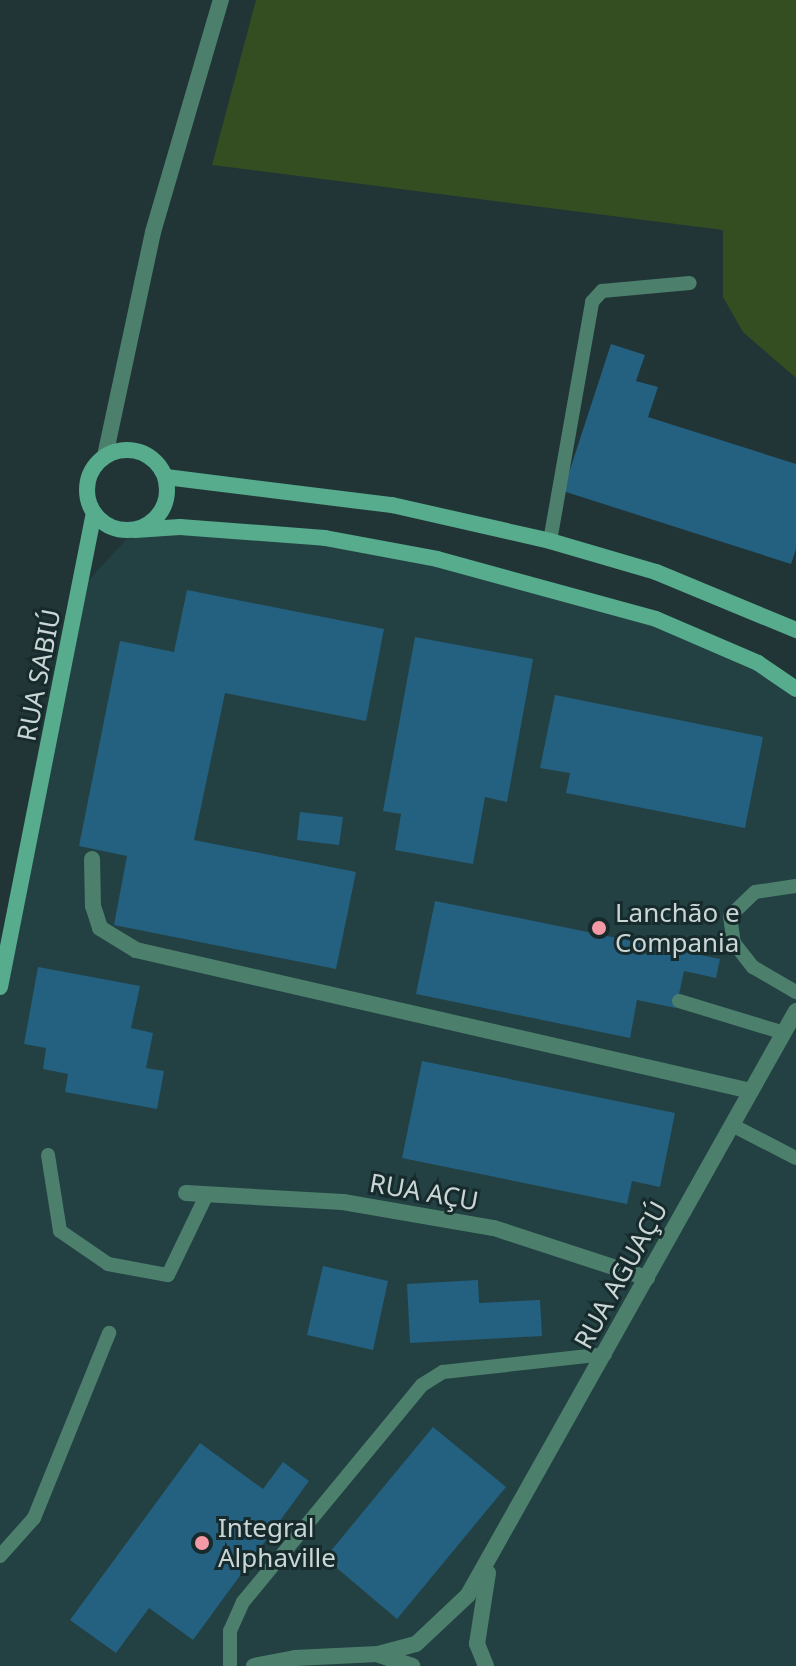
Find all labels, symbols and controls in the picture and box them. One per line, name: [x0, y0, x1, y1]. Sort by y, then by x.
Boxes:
street label: RUA SABIÚ: [11, 606, 67, 744]
place label: Lanchão e Compania: [615, 897, 740, 958]
marker: Lanchão e Compania: [590, 919, 608, 937]
street label: RUA AÇU: [367, 1167, 481, 1217]
street label: RUA AGUAÇÚ: [568, 1196, 674, 1354]
place label: Integral Alphaville: [218, 1512, 336, 1574]
marker: Integral Alphaville: [193, 1534, 211, 1552]

